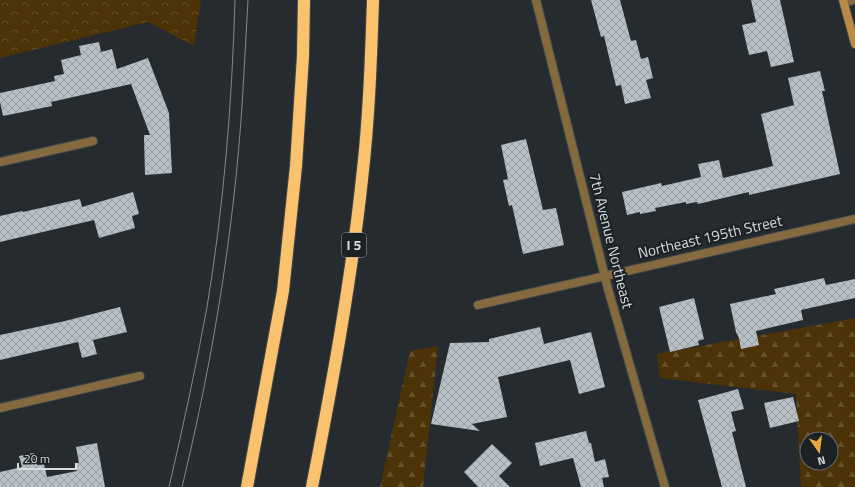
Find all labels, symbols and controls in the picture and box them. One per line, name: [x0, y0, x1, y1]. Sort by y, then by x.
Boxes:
street label: 7th Avenue Northeast: [584, 171, 640, 312]
street label: Northeast 195th Street: [635, 209, 785, 264]
road number: I 5: [342, 233, 366, 257]
north arrow: [799, 431, 839, 471]
scale bar: [18, 445, 76, 471]
text: 20 m: [24, 449, 50, 468]
text: N: [816, 452, 827, 469]

